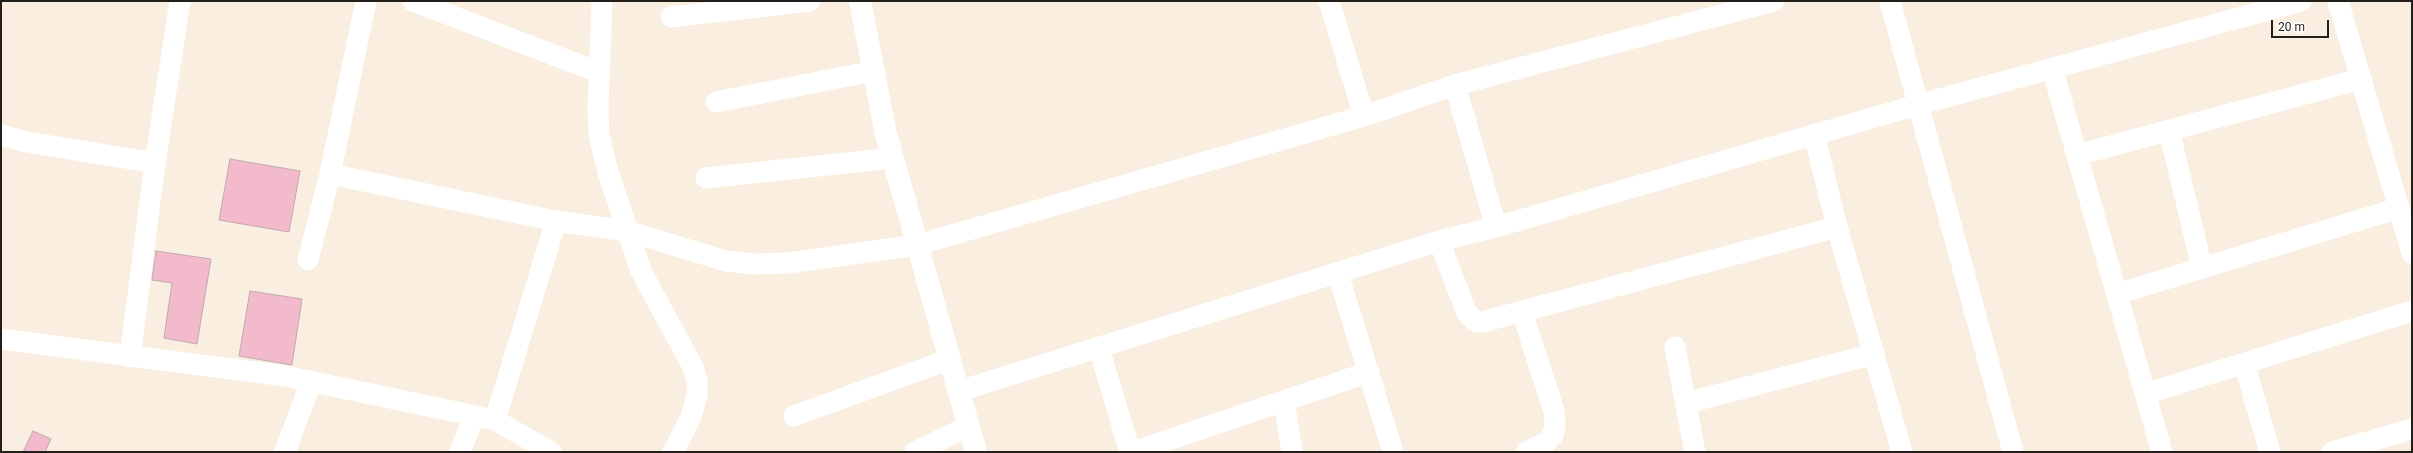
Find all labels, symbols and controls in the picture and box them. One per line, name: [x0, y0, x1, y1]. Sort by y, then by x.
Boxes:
scale bar: [2273, 12, 2331, 38]
text: 20 m: [2278, 20, 2305, 34]

